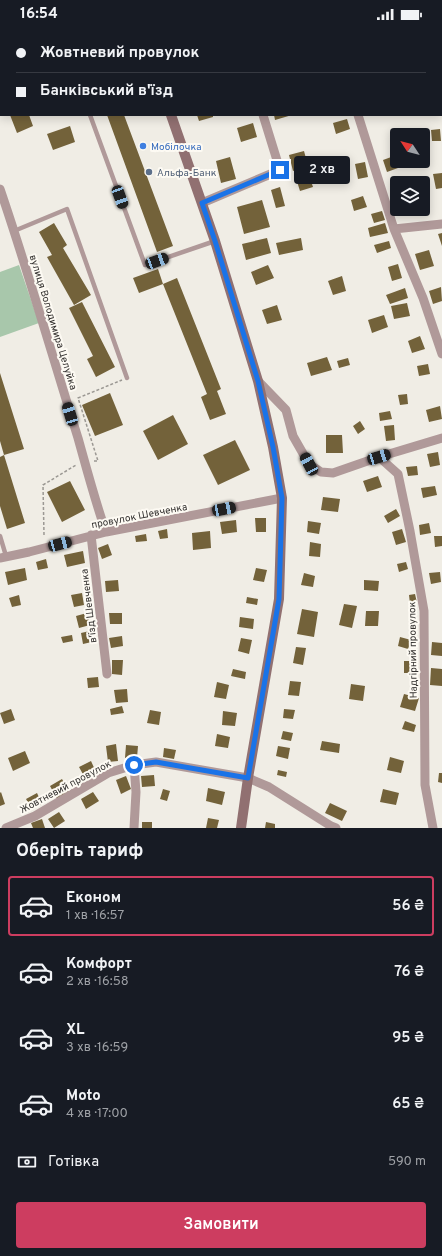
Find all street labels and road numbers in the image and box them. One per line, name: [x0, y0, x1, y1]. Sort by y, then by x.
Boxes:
street label: вулиця Володимира Целуйка: [26, 253, 79, 392]
street label: провулок Шевченка: [90, 501, 188, 532]
street label: в'їзд Шевченка: [79, 568, 100, 644]
street label: Надгірний провулок: [406, 601, 421, 698]
street label: Жовтневий провулок: [18, 758, 114, 817]

